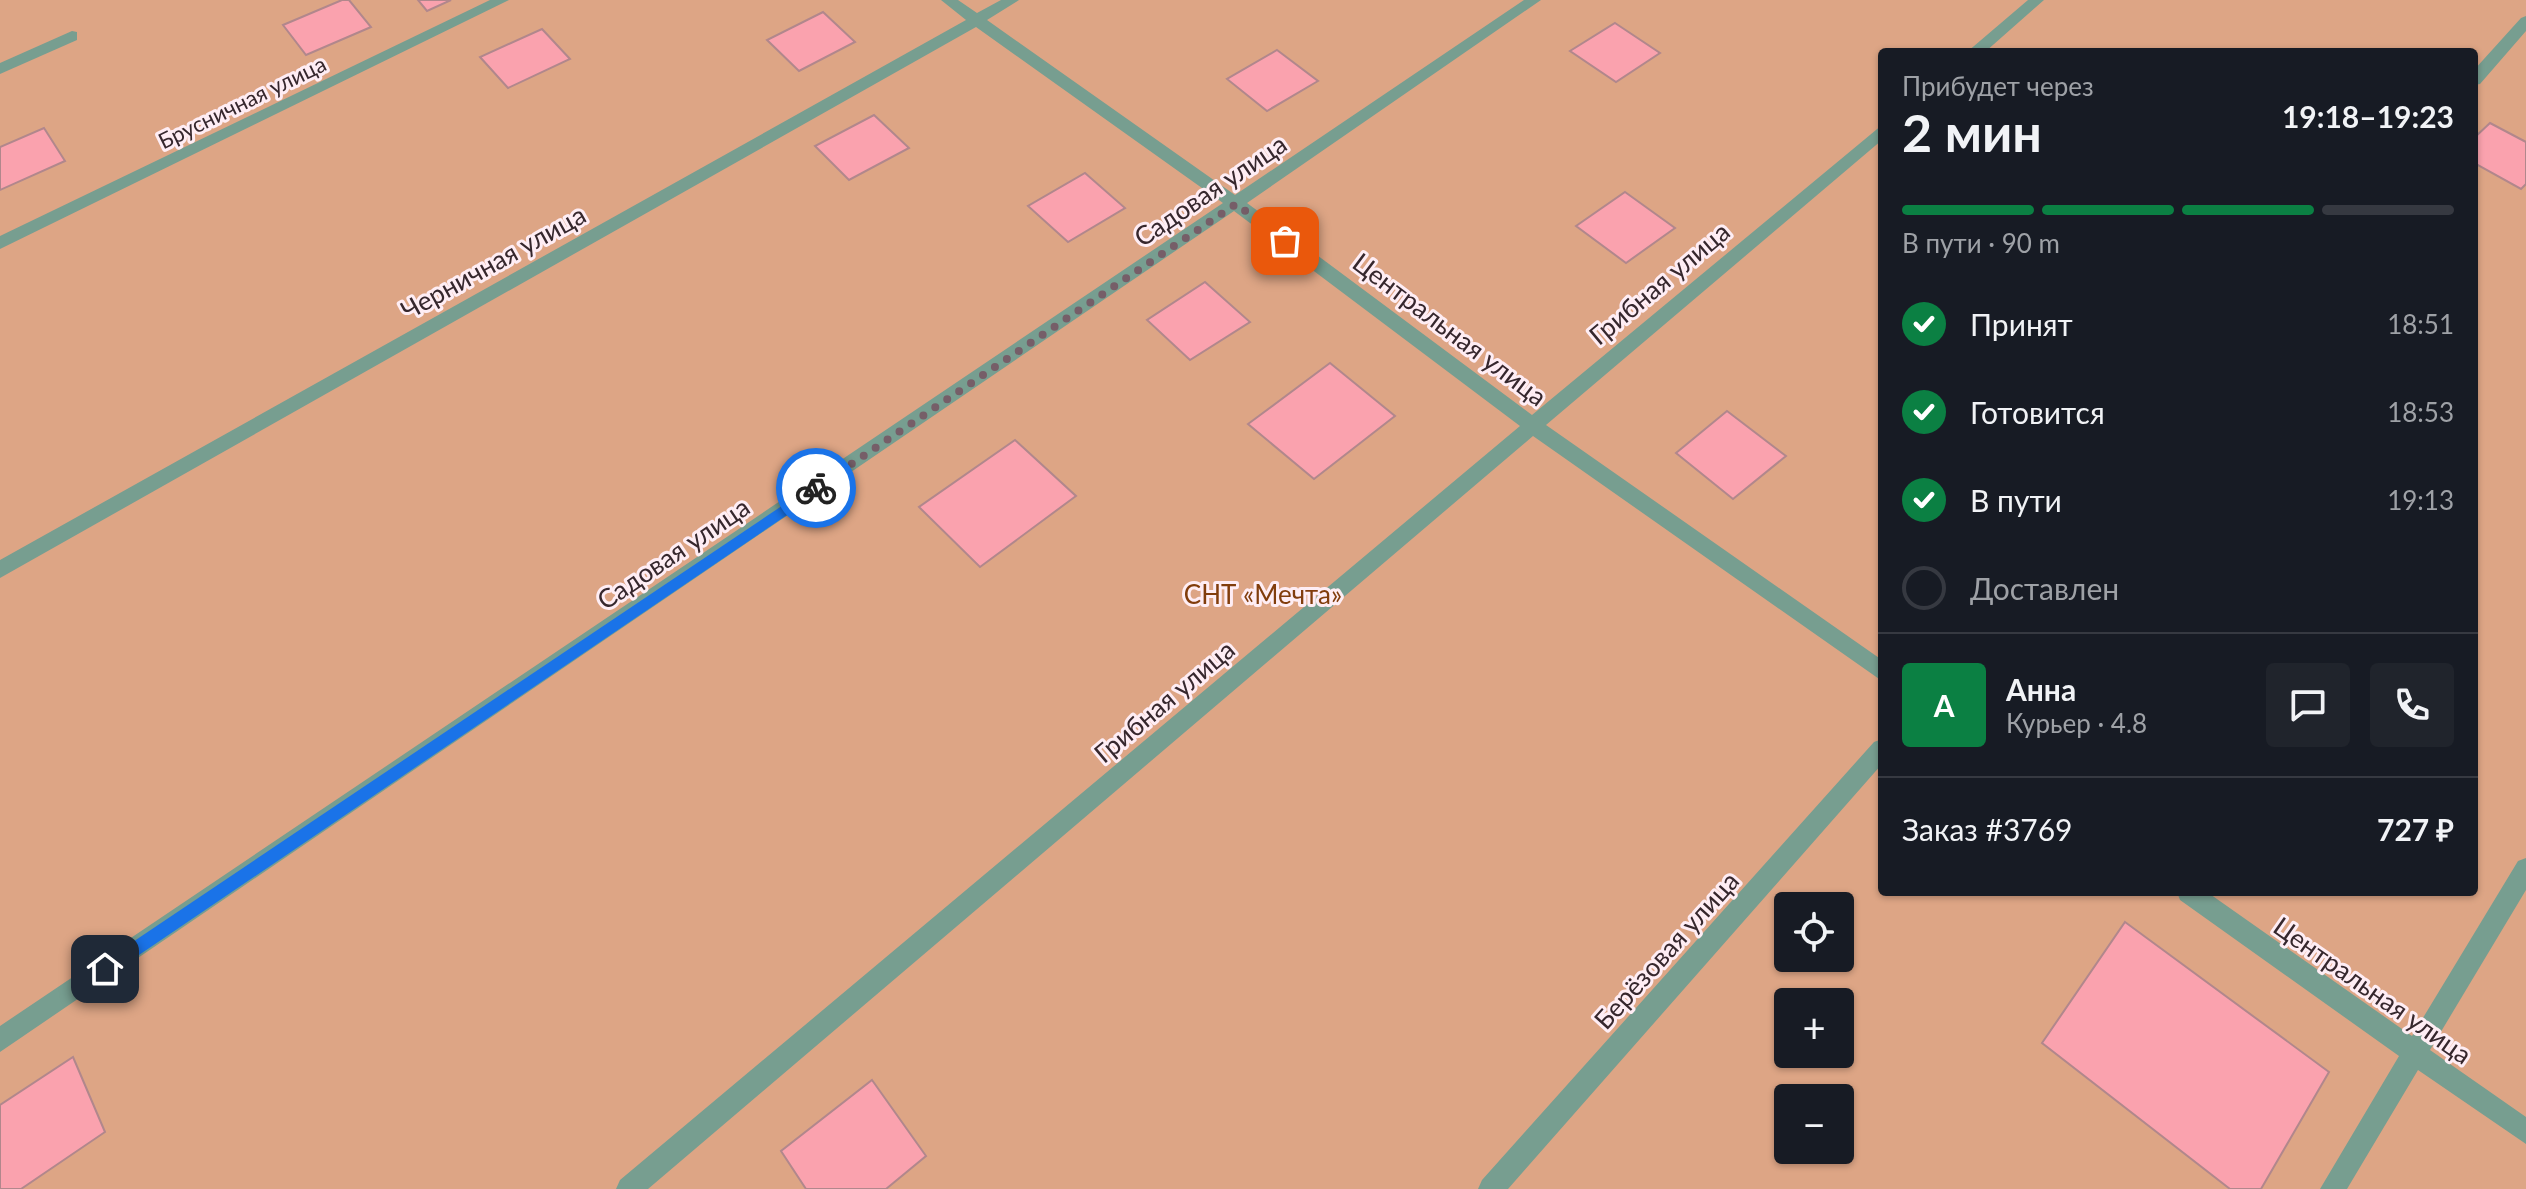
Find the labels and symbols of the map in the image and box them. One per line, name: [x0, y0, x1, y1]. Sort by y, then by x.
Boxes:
street label: Брусничная улица: [154, 50, 330, 154]
street label: Садовая улица: [1128, 127, 1292, 253]
street label: Черничная улица: [395, 198, 591, 326]
pin: [1251, 207, 1319, 275]
street label: Грибная улица: [1582, 215, 1736, 351]
street label: Центральная улица: [1347, 246, 1553, 412]
courier: [776, 448, 856, 528]
street label: Садовая улица: [591, 490, 755, 616]
park label: СНТ «Мечта»: [1184, 578, 1342, 610]
street label: Грибная улица: [1087, 633, 1241, 769]
street label: Берёзовая улица: [1587, 865, 1745, 1035]
street label: Центральная улица: [2268, 910, 2478, 1070]
pin: [71, 935, 139, 1003]

